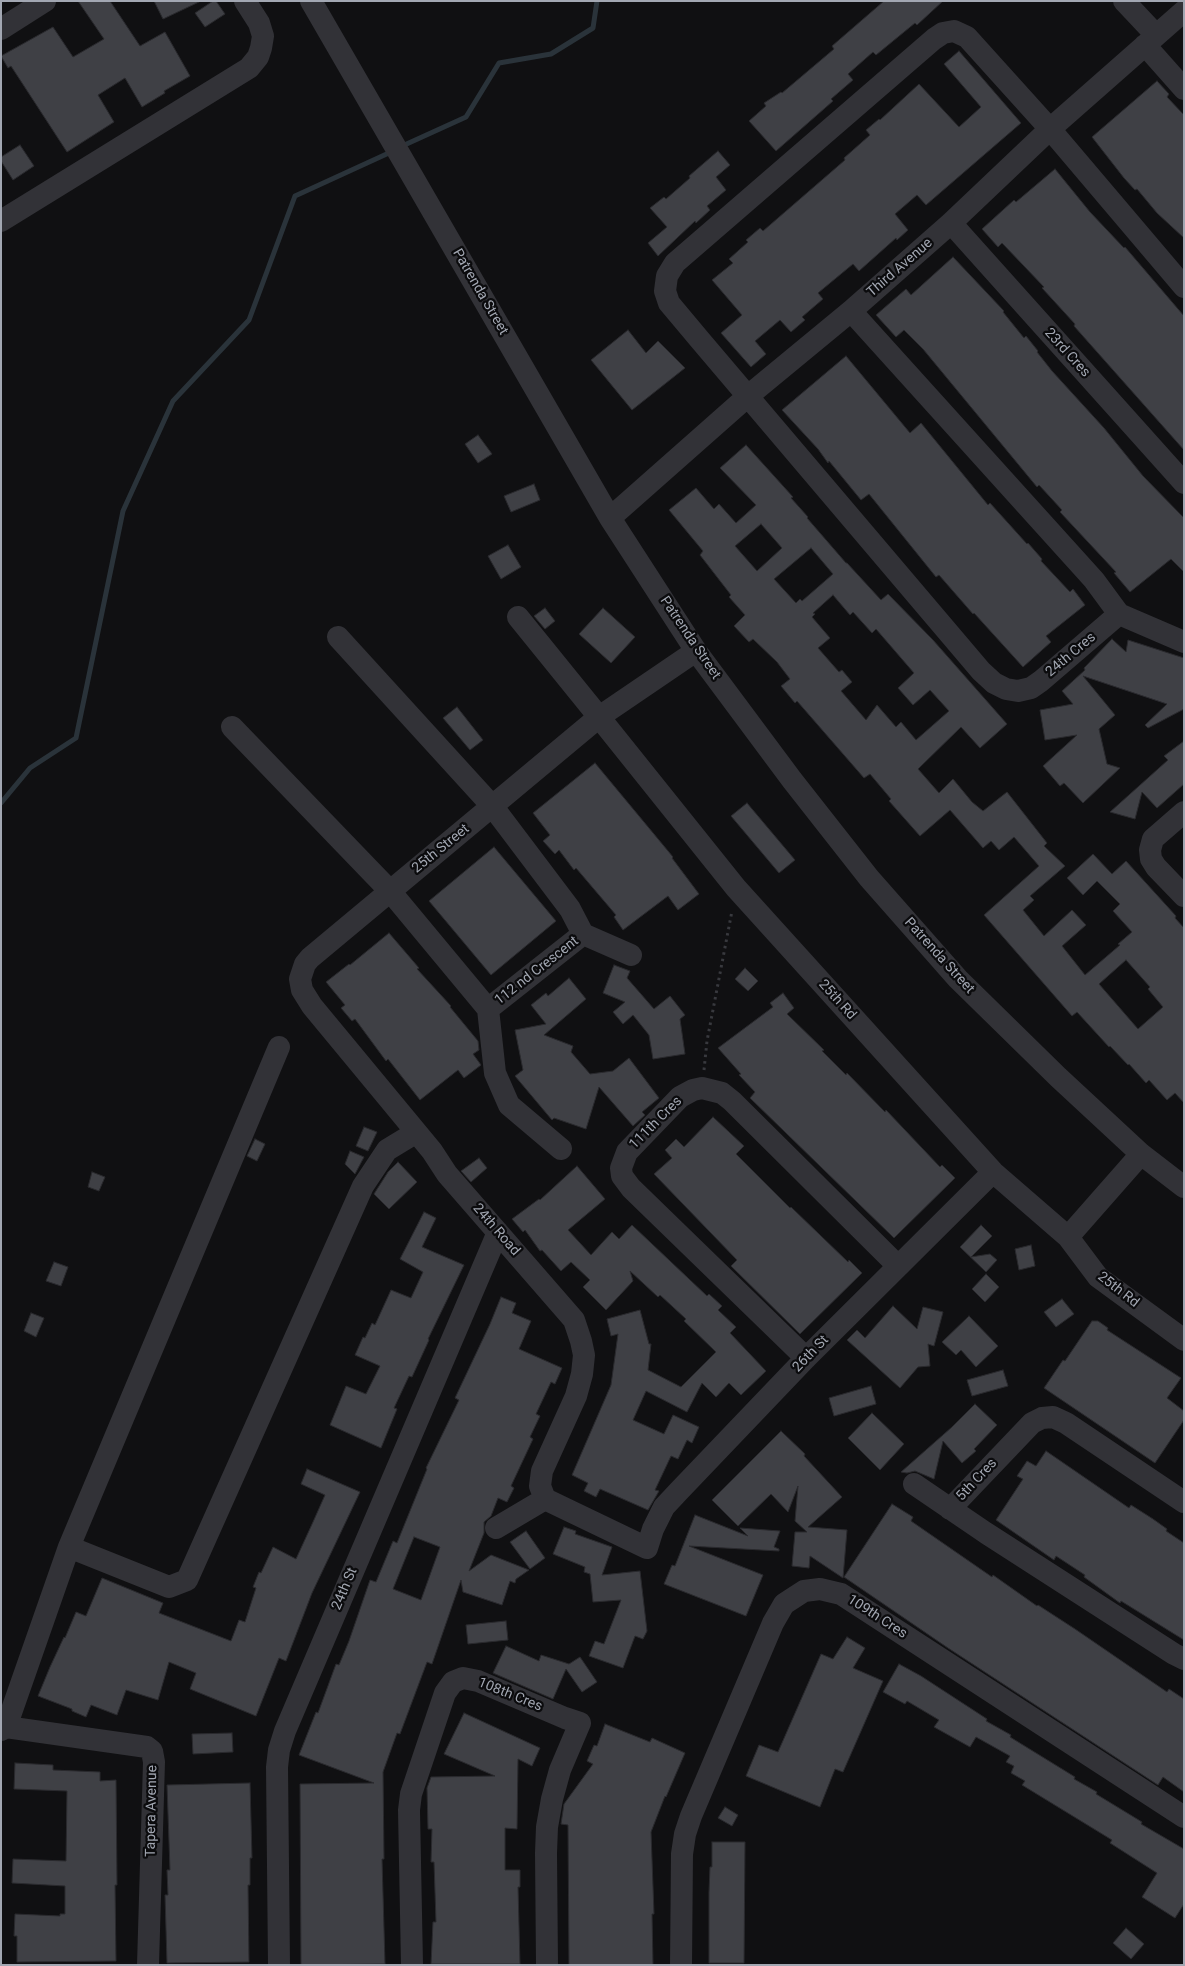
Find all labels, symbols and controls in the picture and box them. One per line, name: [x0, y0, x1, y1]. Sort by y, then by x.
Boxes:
street label: Third Avenue: [864, 235, 936, 301]
street label: Patrenda Street: [449, 246, 511, 338]
street label: 23rd Cres: [1041, 325, 1093, 381]
street label: Patrenda Street: [656, 593, 724, 683]
street label: 24th Cres: [1043, 629, 1099, 681]
street label: 25th Street: [409, 821, 473, 877]
street label: Patrenda Street: [900, 914, 978, 998]
street label: 112 nd Crescent: [492, 933, 582, 1009]
street label: 25th Rd: [815, 977, 859, 1023]
street label: 111th Cres: [626, 1093, 686, 1153]
street label: 24th Road: [469, 1200, 523, 1260]
street label: 25th Rd: [1094, 1269, 1142, 1311]
street label: 26th St: [790, 1332, 832, 1376]
street label: 5th Cres: [953, 1455, 1001, 1505]
street label: 24th St: [329, 1565, 361, 1613]
street label: 109th Cres: [844, 1592, 910, 1642]
street label: 108th Cres: [475, 1675, 545, 1715]
street label: Tapera Avenue: [143, 1765, 161, 1857]

